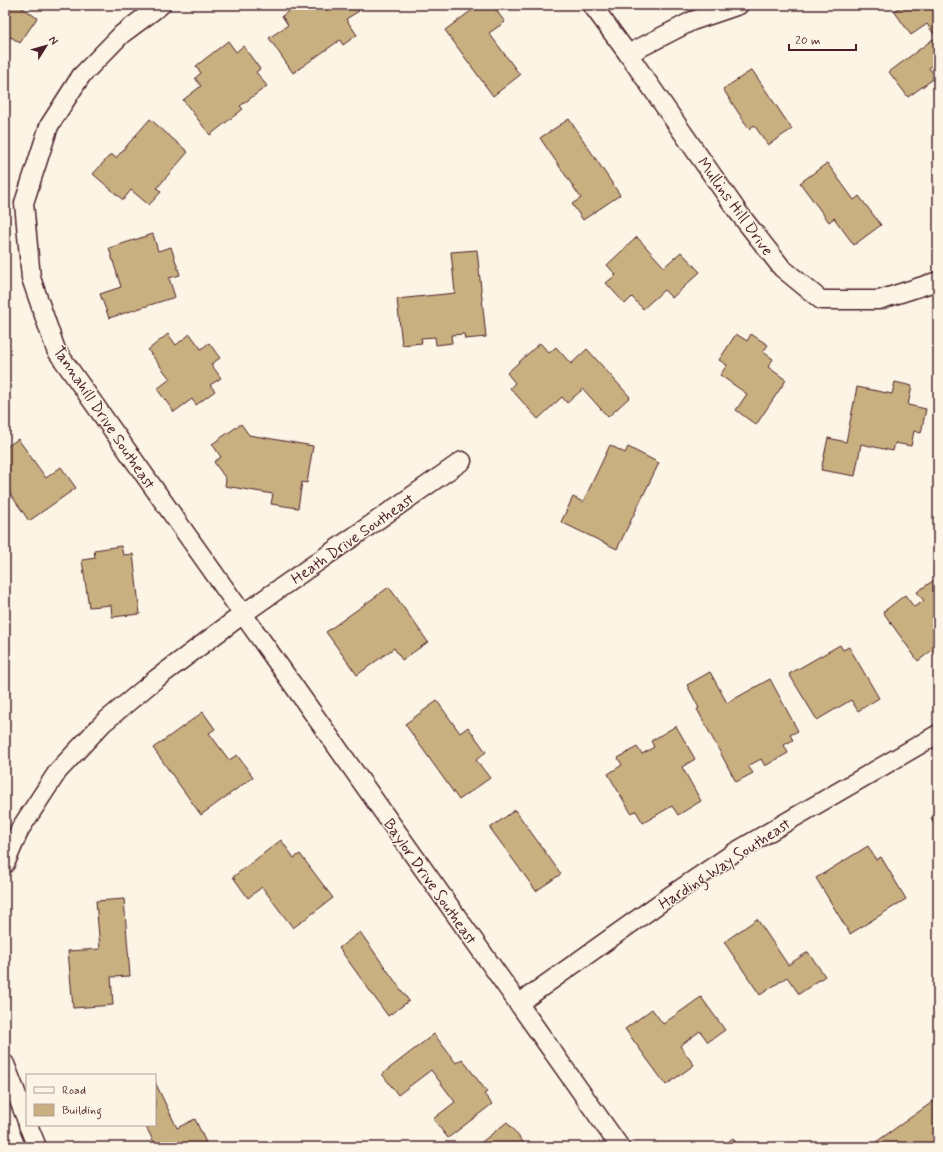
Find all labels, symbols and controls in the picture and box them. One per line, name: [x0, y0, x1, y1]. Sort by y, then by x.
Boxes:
north arrow: [26, 26, 66, 66]
scale bar: [789, 26, 856, 52]
text: N: [45, 33, 61, 48]
text: 20 m: [795, 33, 821, 49]
street label: Mullins Hill Drive: [692, 153, 778, 260]
street label: Tannahill Drive Southeast: [48, 342, 160, 494]
street label: Heath Drive Southeast: [287, 489, 419, 590]
street label: Harding Way Southeast: [655, 814, 795, 916]
street label: Baylor Drive Southeast: [378, 815, 481, 949]
legend: [26, 1074, 156, 1126]
text: Road: [62, 1083, 86, 1099]
text: Building: [62, 1103, 102, 1120]

